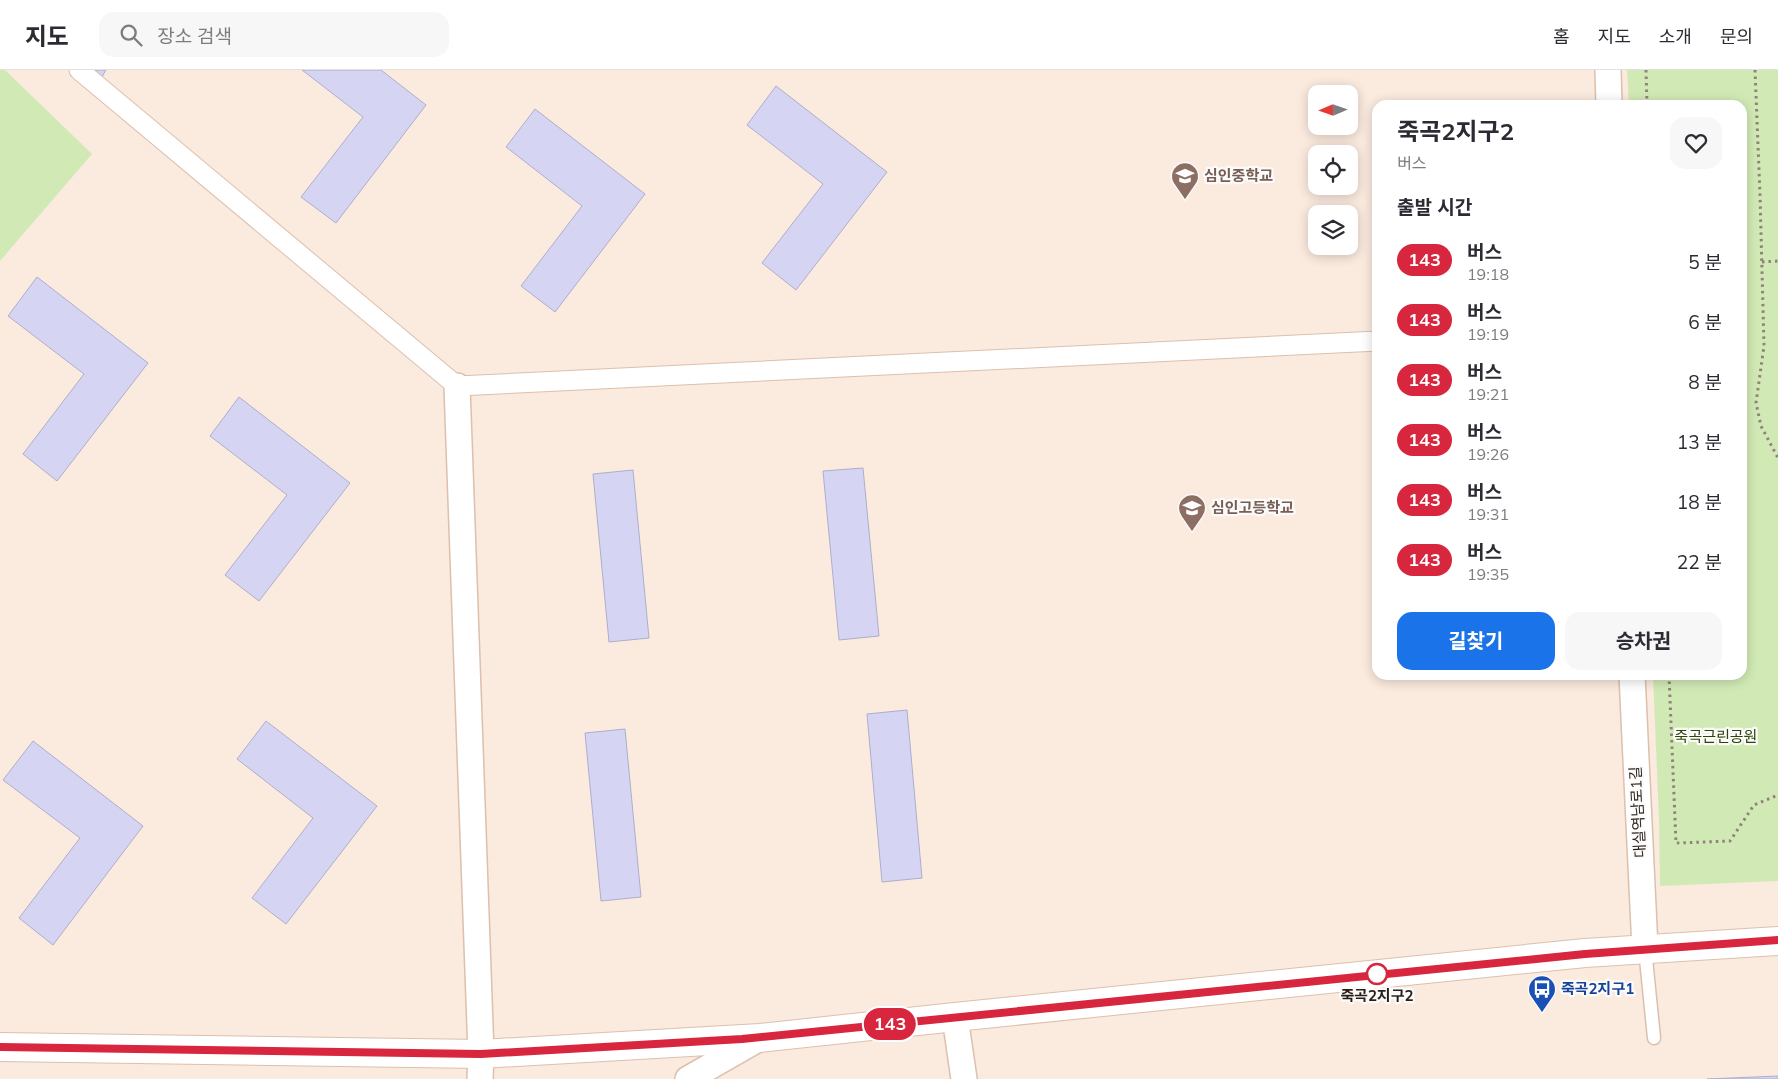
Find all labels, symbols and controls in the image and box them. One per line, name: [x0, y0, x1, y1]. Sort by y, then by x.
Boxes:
search box: [99, 12, 449, 57]
text: 지도: [25, 21, 69, 51]
icon: search: [117, 21, 145, 49]
text: 장소 검색: [157, 24, 232, 48]
text: 홈: [1553, 25, 1570, 48]
text: 지도: [1598, 25, 1631, 48]
text: 소개: [1659, 25, 1692, 48]
text: 문의: [1720, 25, 1753, 48]
north arrow: [1308, 85, 1358, 135]
map controls: [1308, 85, 1358, 255]
text: 죽곡2지구2: [1397, 116, 1514, 146]
button: heart: [1670, 117, 1722, 169]
button: locate: [1308, 145, 1358, 195]
text: 버스: [1397, 153, 1426, 173]
school or university icon: 심인중학교: [1170, 161, 1200, 200]
place label: 심인중학교: [1204, 166, 1273, 185]
text: 출발 시간: [1397, 195, 1472, 219]
button: layers: [1308, 205, 1358, 255]
text: 버스: [1467, 240, 1502, 264]
text: 143: [1408, 248, 1441, 271]
text: 5 분: [1688, 250, 1722, 274]
text: 19:18: [1467, 264, 1509, 284]
text: 버스: [1467, 300, 1502, 324]
text: 143: [1408, 308, 1441, 331]
text: 6 분: [1688, 310, 1722, 334]
text: 19:19: [1467, 324, 1509, 344]
text: 버스: [1467, 360, 1502, 384]
text: 143: [1408, 368, 1441, 391]
text: 8 분: [1688, 370, 1722, 394]
text: 19:21: [1467, 384, 1509, 404]
text: 버스: [1467, 420, 1502, 444]
text: 143: [1408, 428, 1441, 451]
text: 13 분: [1677, 430, 1722, 454]
text: 19:26: [1467, 444, 1509, 464]
text: 버스: [1467, 480, 1502, 504]
text: 143: [1408, 488, 1441, 511]
text: 18 분: [1677, 490, 1722, 514]
school or university icon: 심인고등학교: [1177, 493, 1207, 532]
place label: 심인고등학교: [1211, 498, 1294, 517]
text: 19:31: [1467, 504, 1509, 524]
text: 버스: [1467, 540, 1502, 564]
text: 143: [1408, 548, 1441, 571]
text: 22 분: [1677, 550, 1722, 574]
text: 19:35: [1467, 564, 1509, 584]
button: 길찾기: [1397, 612, 1555, 670]
button: 승차권: [1565, 612, 1722, 670]
park label: 죽곡근린공원: [1675, 727, 1757, 746]
street label: 대실역남로1길: [1626, 766, 1649, 858]
marker: 죽곡2지구2: [1366, 963, 1388, 985]
bus stop icon: 죽곡2지구1: [1527, 974, 1557, 1013]
place label: 죽곡2지구1: [1561, 979, 1634, 998]
place label: 죽곡2지구2: [1340, 986, 1414, 1005]
line badge: 143: [861, 1008, 919, 1040]
text: 143: [874, 1012, 906, 1035]

